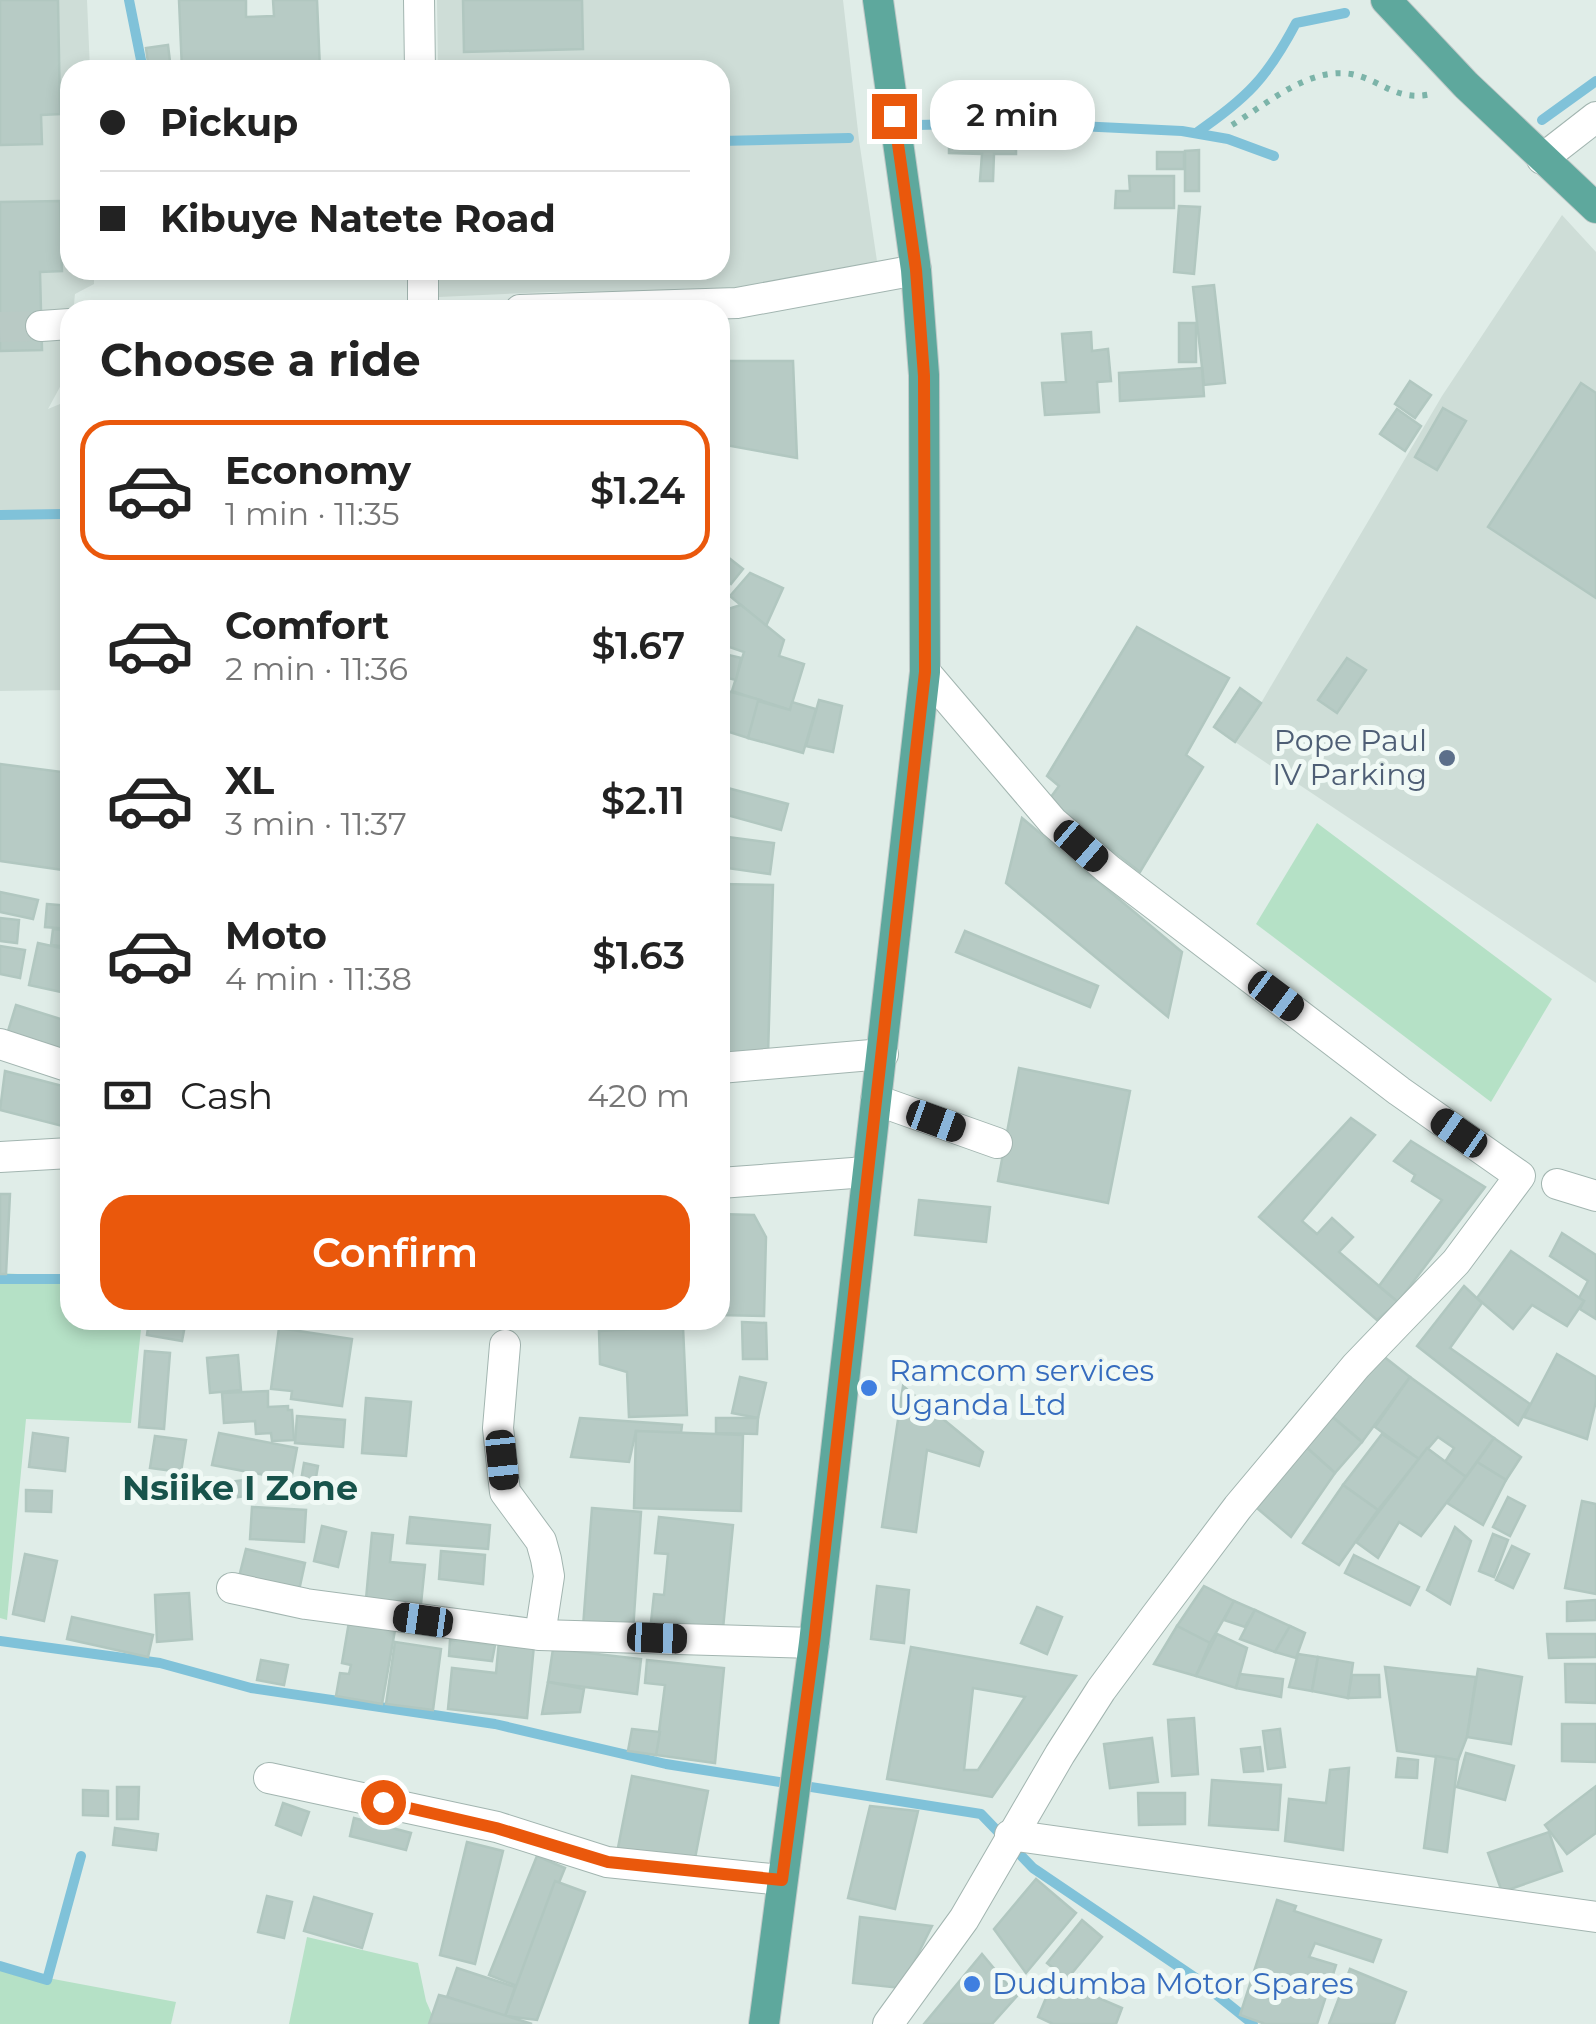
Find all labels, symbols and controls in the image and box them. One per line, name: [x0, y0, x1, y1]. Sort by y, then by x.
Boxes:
callout: 2 min: [929, 81, 1094, 151]
route end: [872, 94, 917, 139]
text: 2 min: [966, 95, 1059, 134]
text: Pickup: [160, 99, 298, 146]
text: Kibuye Natete Road: [160, 195, 556, 242]
text: Choose a ride: [100, 332, 421, 387]
icon: car: [105, 445, 195, 535]
text: Economy: [225, 447, 411, 494]
text: $1.24: [590, 467, 685, 514]
text: 1 min · 11:35: [225, 494, 400, 533]
icon: car: [105, 600, 195, 690]
text: Comfort: [225, 602, 389, 649]
text: $1.67: [591, 622, 685, 669]
text: 2 min · 11:36: [225, 649, 408, 688]
place label: Pope Paul IV Parking: [1272, 722, 1427, 793]
marker: Pope Paul IV Parking: [1436, 747, 1458, 769]
icon: car: [105, 755, 195, 845]
text: XL: [225, 757, 274, 804]
text: $2.11: [601, 777, 685, 824]
text: 3 min · 11:37: [225, 804, 407, 843]
car: [1049, 815, 1113, 877]
icon: car: [105, 910, 195, 1000]
text: Moto: [225, 912, 327, 959]
text: $1.63: [592, 932, 685, 979]
text: 4 min · 11:38: [225, 959, 412, 998]
car: [1243, 966, 1309, 1026]
icon: cash: [100, 1068, 155, 1123]
text: Cash: [180, 1072, 273, 1119]
text: 420 m: [587, 1076, 690, 1115]
car: [903, 1097, 969, 1145]
car: [1426, 1104, 1492, 1162]
button: Confirm: [100, 1195, 690, 1310]
place label: Ramcom services Uganda Ltd: [889, 1352, 1154, 1423]
marker: Ramcom services Uganda Ltd: [858, 1377, 880, 1399]
car: [484, 1429, 520, 1491]
district label: Nsiike I Zone: [122, 1466, 358, 1509]
car: [391, 1601, 455, 1639]
car: [626, 1622, 688, 1654]
route start: [361, 1780, 406, 1825]
place label: Dudumba Motor Spares: [992, 1965, 1354, 2002]
marker: Dudumba Motor Spares: [961, 1973, 983, 1995]

